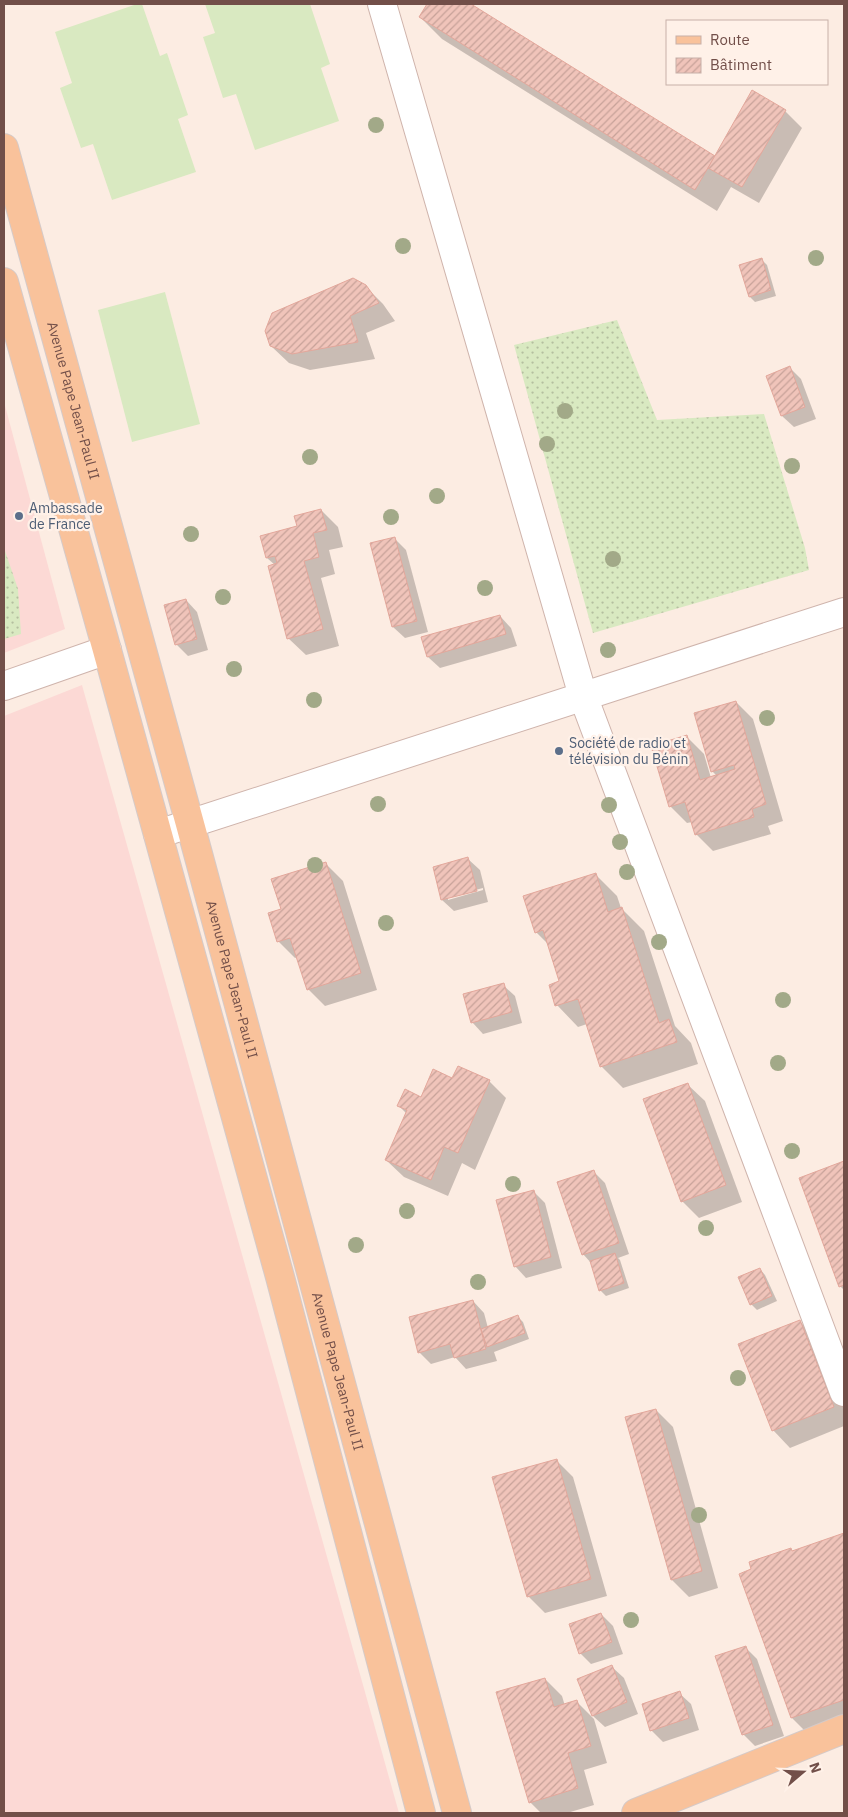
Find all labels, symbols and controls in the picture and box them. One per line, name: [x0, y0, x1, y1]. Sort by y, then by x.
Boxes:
legend: [666, 20, 828, 85]
text: Route: [710, 30, 750, 49]
text: Bâtiment: [710, 55, 772, 74]
street label: Avenue Pape Jean-Paul II: [43, 320, 104, 482]
place label: Ambassade de France: [29, 499, 103, 533]
marker: Ambassade de France: [13, 510, 25, 522]
place label: Société de radio et télévision du Bénin: [569, 734, 688, 768]
marker: Société de radio et télévision du Bénin: [553, 745, 565, 757]
street label: Avenue Pape Jean-Paul II: [202, 898, 262, 1060]
street label: Avenue Pape Jean-Paul II: [308, 1290, 368, 1452]
north arrow: [778, 1747, 828, 1797]
text: N: [805, 1760, 825, 1775]

